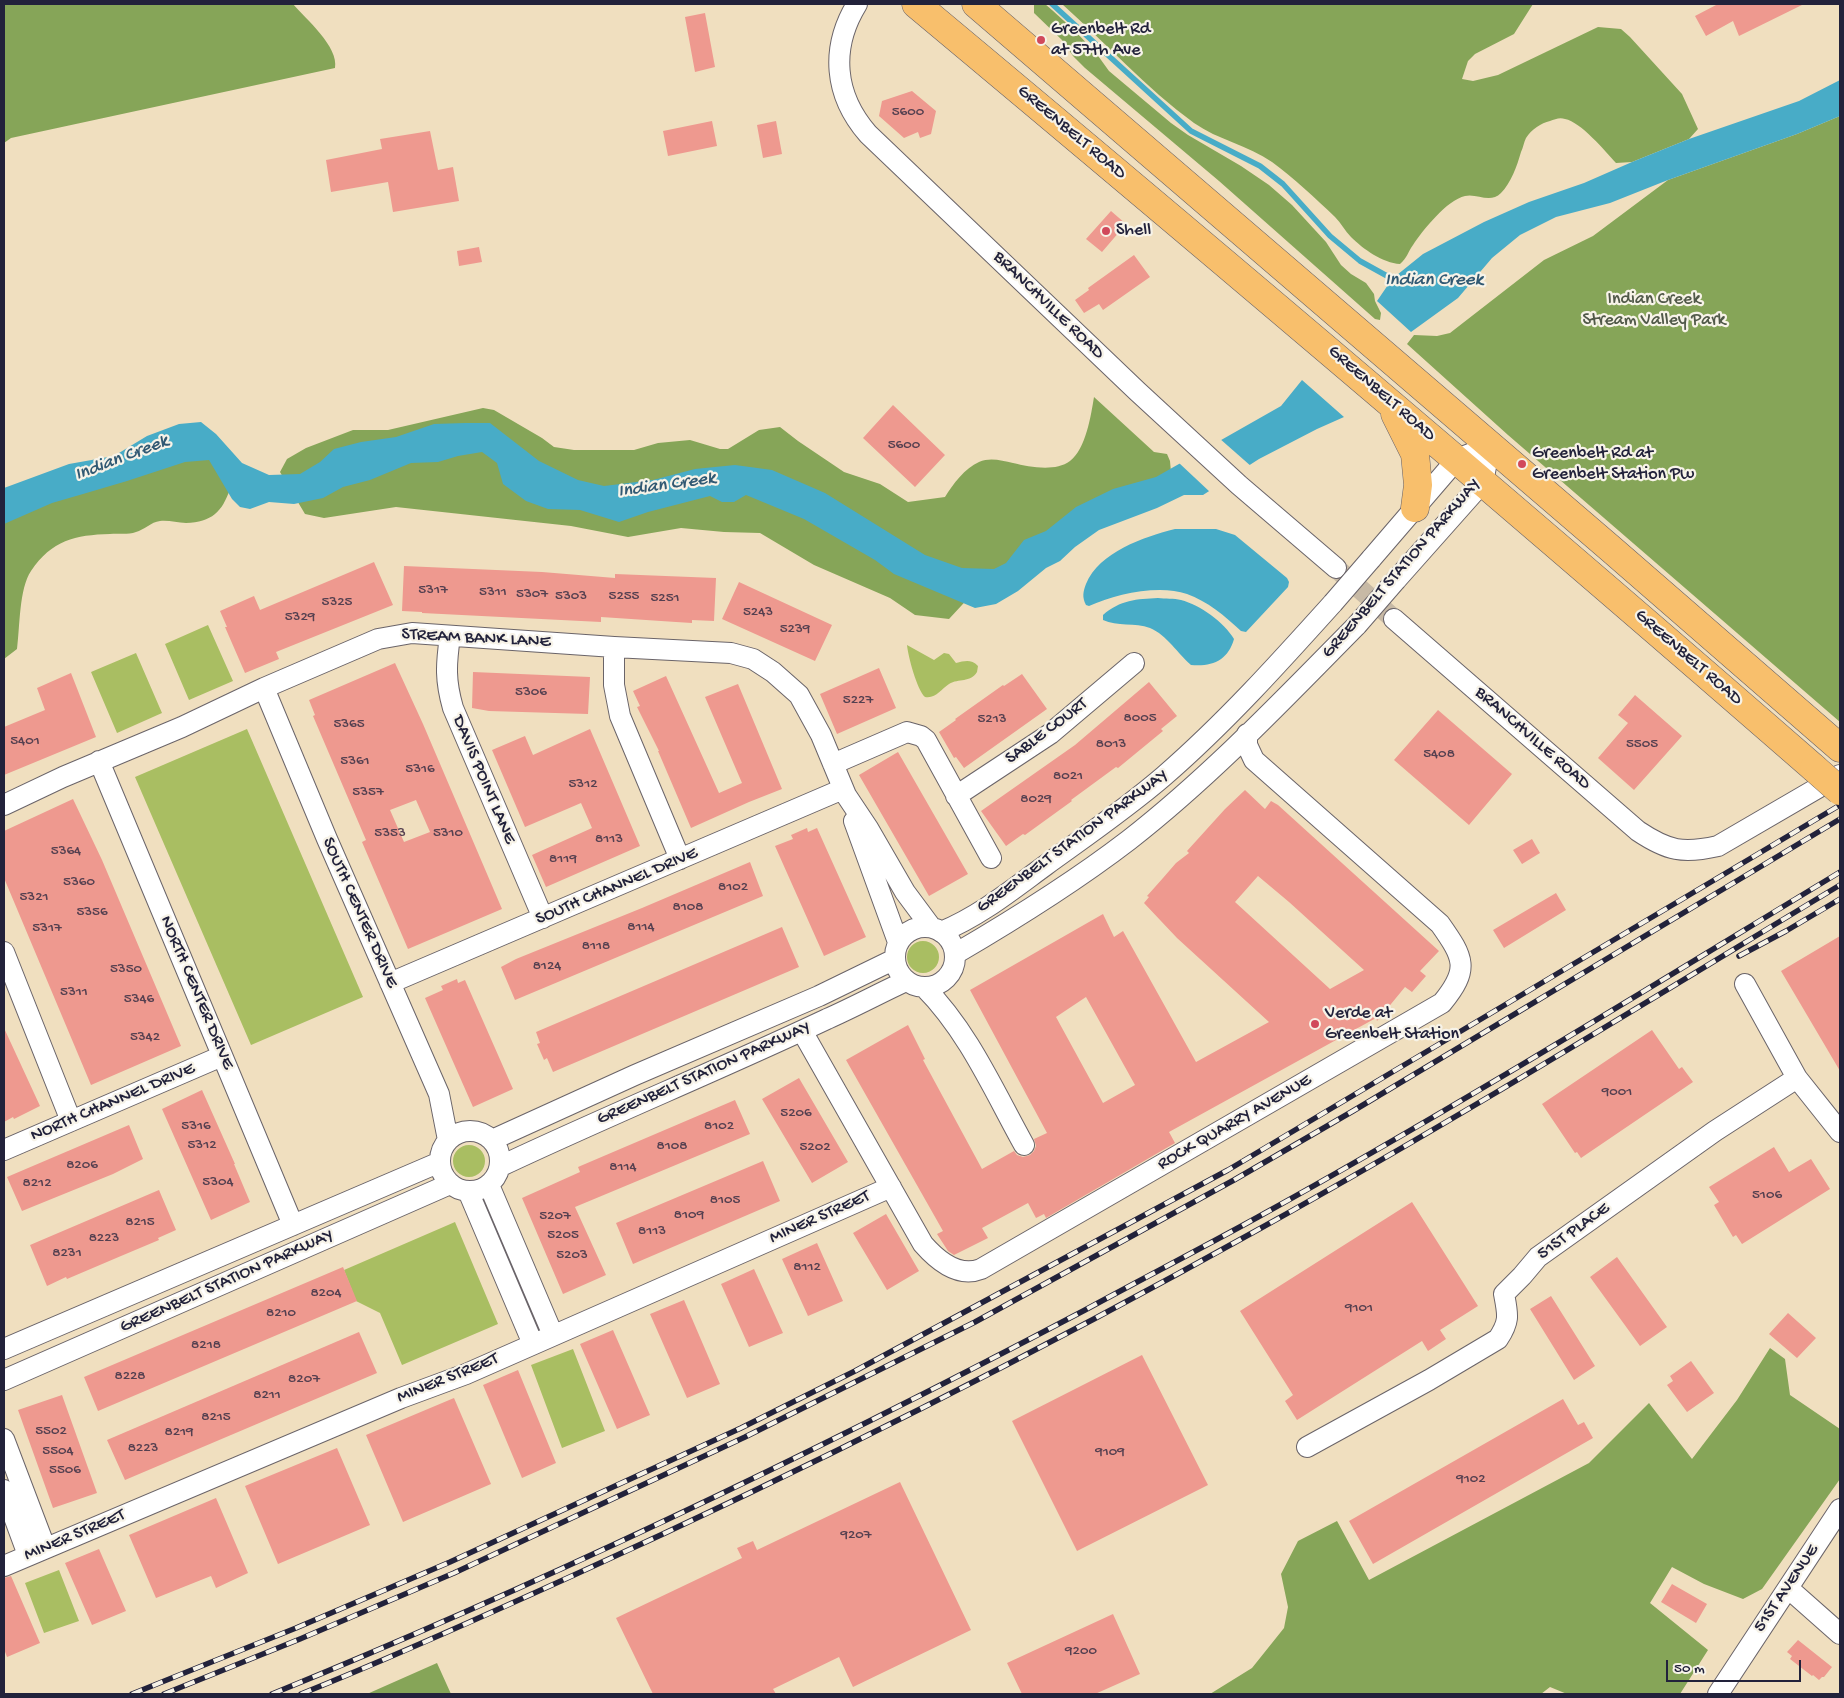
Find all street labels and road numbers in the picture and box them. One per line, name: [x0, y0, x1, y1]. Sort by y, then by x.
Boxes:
street label: GREENBELT ROAD: [1012, 81, 1130, 185]
street label: BRANCHVILLE ROAD: [988, 247, 1108, 365]
street label: GREENBELT ROAD: [1323, 341, 1439, 447]
street label: GREENBELT STATION PARKWAY: [1318, 475, 1486, 663]
street label: GREENBELT ROAD: [1630, 605, 1746, 711]
street label: STREAM BANK LANE: [401, 624, 551, 654]
street label: BRANCHVILLE ROAD: [1470, 683, 1594, 795]
street label: SABLE COURT: [1002, 694, 1092, 770]
street label: DAVIS POINT LANE: [446, 712, 520, 848]
street label: GREENBELT STATION PARKWAY: [973, 765, 1173, 919]
street label: SOUTH CENTER DRIVE: [316, 834, 402, 992]
street label: SOUTH CHANNEL DRIVE: [533, 843, 701, 931]
street label: NORTH CENTER DRIVE: [154, 913, 238, 1073]
street label: GREENBELT STATION PARKWAY: [594, 1017, 814, 1131]
street label: NORTH CHANNEL DRIVE: [28, 1059, 198, 1147]
street label: ROCK QUARRY AVENUE: [1154, 1070, 1316, 1176]
street label: MINER STREET: [766, 1186, 874, 1250]
street label: 51ST PLACE: [1534, 1198, 1614, 1266]
street label: GREENBELT STATION PARKWAY: [117, 1225, 337, 1339]
street label: MINER STREET: [394, 1349, 502, 1409]
street label: MINER STREET: [21, 1505, 129, 1567]
street label: 51ST AVENUE: [1750, 1541, 1824, 1637]

